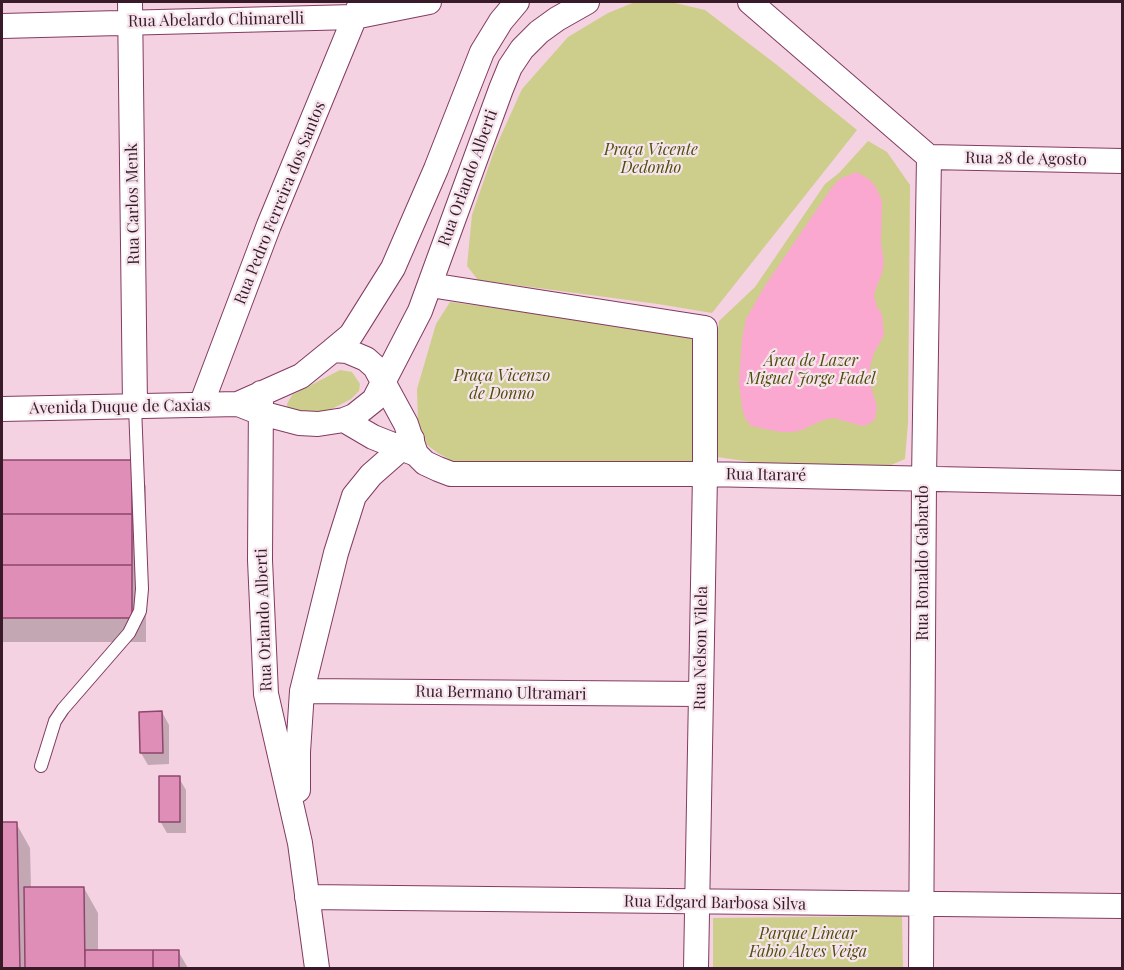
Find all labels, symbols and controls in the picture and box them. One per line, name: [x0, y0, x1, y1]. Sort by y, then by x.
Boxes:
street label: Rua Abelardo Chimarelli: [128, 9, 304, 31]
street label: Rua Pedro Ferreira dos Santos: [230, 99, 330, 307]
street label: Rua Orlando Alberti: [434, 107, 502, 249]
park label: Praça Vicente Dedonho: [604, 140, 698, 178]
street label: Rua Carlos Menk: [122, 143, 144, 265]
street label: Rua 28 de Agosto: [965, 148, 1087, 170]
park label: Área de Lazer Miguel Jorge Fadel: [746, 351, 876, 389]
park label: Praça Vicenzo de Donno: [454, 366, 550, 404]
street label: Avenida Duque de Caxias: [29, 396, 211, 418]
street label: Rua Itararé: [726, 465, 806, 485]
street label: Rua Ronaldo Gabardo: [913, 485, 933, 641]
street label: Rua Orlando Alberti: [252, 548, 276, 692]
street label: Rua Nelson Vilela: [690, 586, 712, 710]
street label: Rua Bermano Ultramari: [415, 682, 587, 704]
street label: Rua Edgard Barbosa Silva: [624, 892, 806, 914]
park label: Parque Linear Fabio Alves Veiga: [749, 924, 867, 962]

